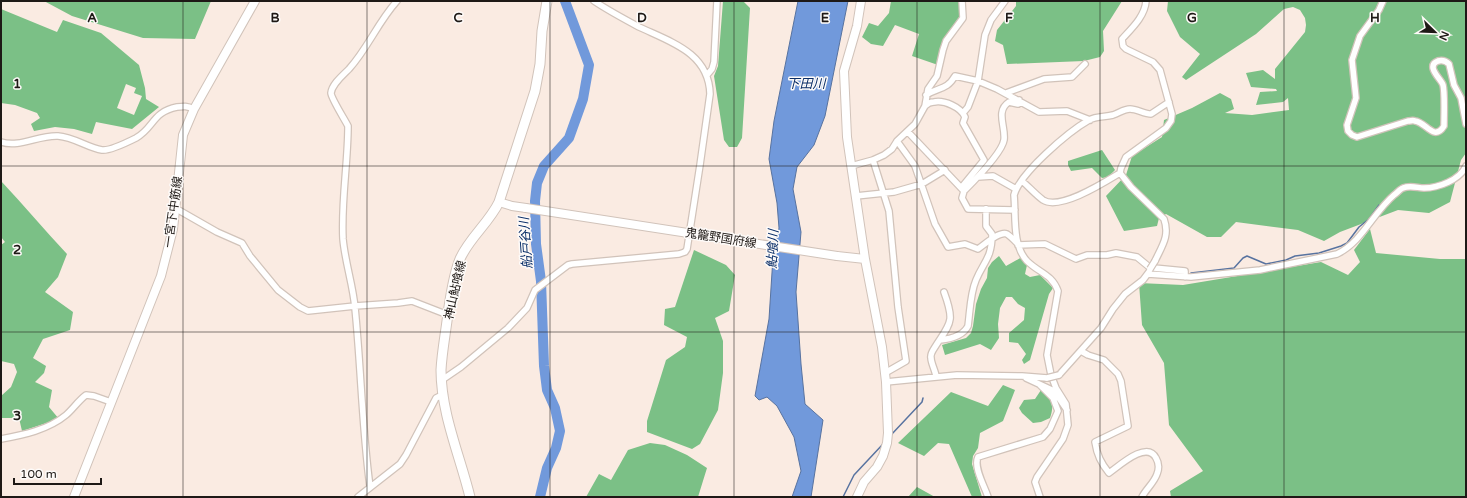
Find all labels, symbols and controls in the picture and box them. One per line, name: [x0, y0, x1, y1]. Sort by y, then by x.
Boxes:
text: A: [87, 10, 97, 26]
text: B: [270, 10, 280, 26]
text: C: [453, 10, 463, 26]
text: D: [637, 10, 647, 26]
text: E: [821, 10, 829, 26]
text: F: [1005, 10, 1013, 26]
text: G: [1187, 10, 1197, 26]
text: H: [1370, 10, 1380, 26]
north arrow: [1415, 12, 1455, 52]
text: N: [1436, 29, 1451, 42]
text: 1: [13, 76, 21, 92]
water label: 下田川: [786, 76, 827, 92]
street label: 一宮下中筋線: [161, 175, 185, 249]
water label: 船戸谷川: [516, 214, 536, 269]
street label: 鬼籠野国府線: [684, 225, 758, 251]
water label: 鮎喰川: [764, 227, 782, 269]
text: 2: [13, 242, 21, 258]
street label: 神山鮎喰線: [441, 259, 469, 321]
text: 3: [13, 408, 21, 424]
scale bar: [14, 460, 101, 486]
text: 100 m: [20, 467, 57, 481]

